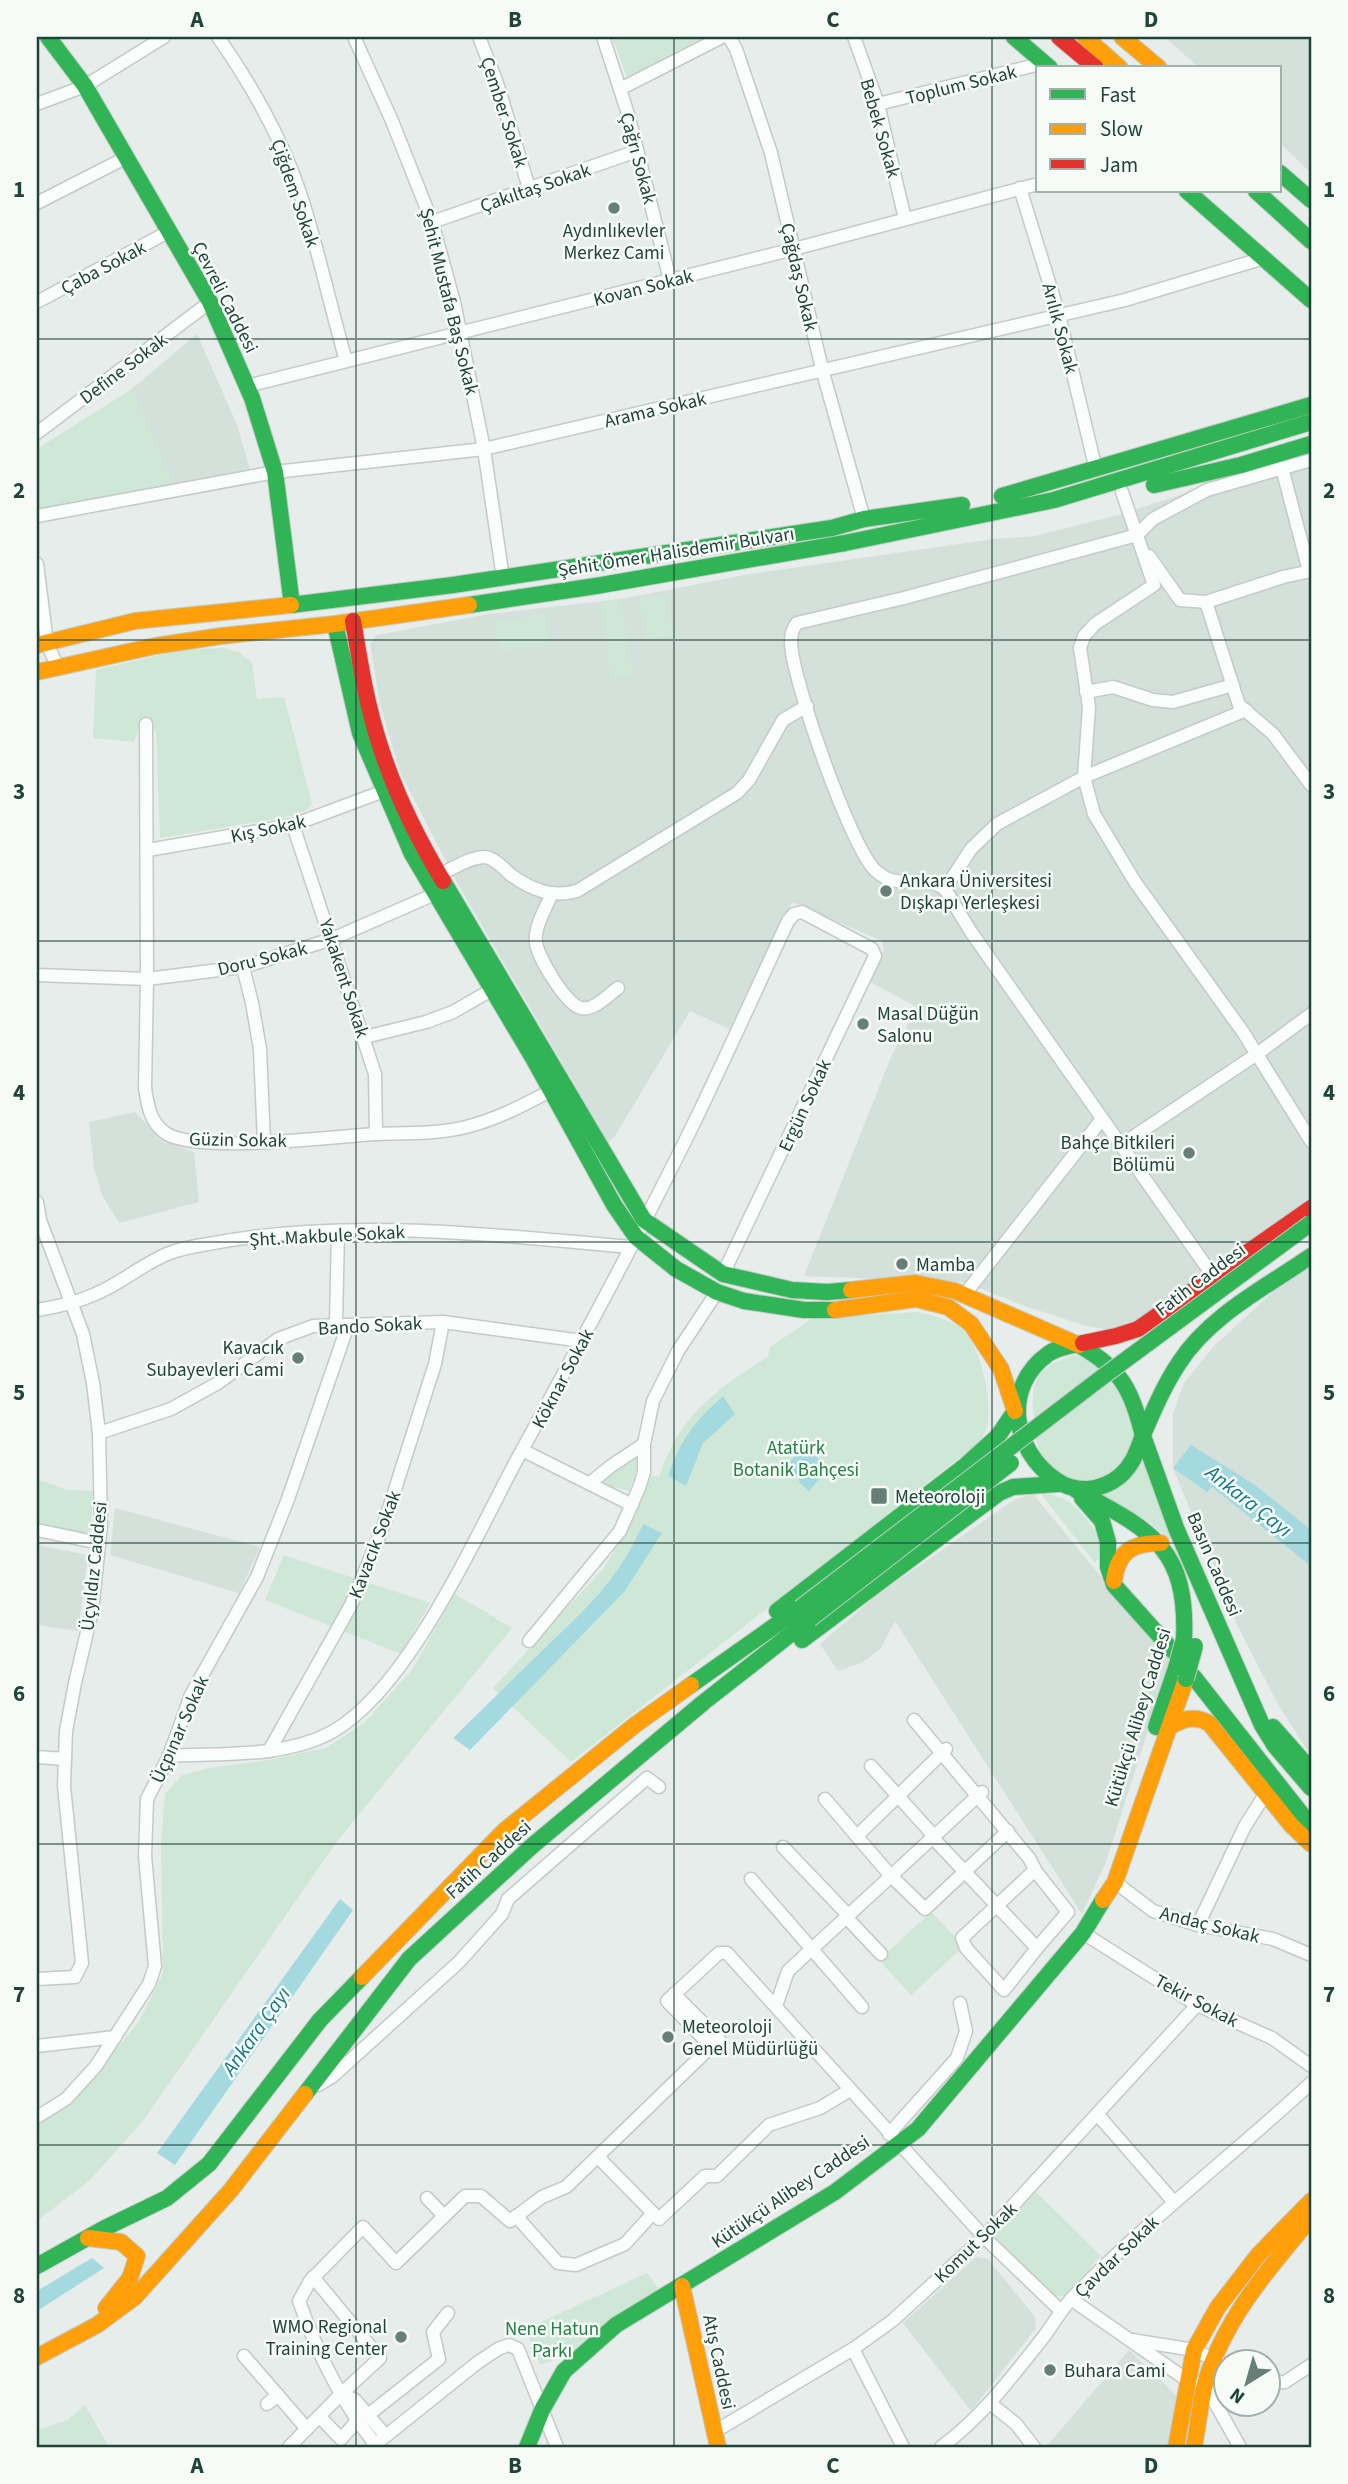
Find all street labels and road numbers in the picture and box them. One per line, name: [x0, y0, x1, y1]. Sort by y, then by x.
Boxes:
street label: Çember Sokak: [473, 54, 534, 172]
street label: Toplum Sokak: [903, 59, 1020, 112]
street label: Bebek Sokak: [852, 75, 907, 182]
street label: Çağrı Sokak: [612, 110, 663, 208]
street label: Çiğdem Sokak: [263, 136, 326, 252]
street label: Çakıltaş Sokak: [477, 157, 595, 220]
street label: Şehit Mustafa Baş Sokak: [412, 205, 485, 398]
street label: Çağdaş Sokak: [773, 221, 824, 335]
street label: Çaba Sokak: [56, 234, 151, 302]
street label: Çevreli Caddesi: [185, 237, 264, 358]
street label: Kovan Sokak: [591, 263, 697, 314]
street label: Arılık Sokak: [1034, 280, 1085, 377]
street label: Define Sokak: [74, 327, 174, 411]
street label: Arama Sokak: [602, 385, 710, 435]
street label: Şehit Ömer Halisdemir Bulvarı: [556, 520, 796, 585]
street label: Kış Sokak: [228, 808, 309, 851]
street label: Yakakent Sokak: [311, 914, 376, 1042]
street label: Doru Sokak: [215, 935, 311, 984]
street label: Ergün Sokak: [772, 1054, 839, 1156]
street label: Güzin Sokak: [189, 1126, 288, 1155]
street label: Şht. Makbule Sokak: [249, 1219, 406, 1254]
street label: Fatih Caddesi: [1150, 1237, 1252, 1323]
street label: Bando Sokak: [317, 1310, 424, 1343]
street label: Köknar Sokak: [526, 1323, 601, 1433]
street label: Kavacık Sokak: [342, 1486, 409, 1603]
street label: Üçyıldız Caddesi: [74, 1500, 115, 1632]
street label: Basın Caddesi: [1179, 1508, 1248, 1621]
street label: Kütükçü Alibey Caddesi: [1098, 1625, 1179, 1810]
street label: Üçpınar Sokak: [145, 1671, 216, 1788]
street label: Fatih Caddesi: [440, 1814, 538, 1906]
street label: Andaç Sokak: [1157, 1900, 1263, 1951]
street label: Tekir Sokak: [1150, 1968, 1244, 2035]
street label: Kütükçü Alibey Caddesi: [706, 2129, 875, 2255]
street label: Komut Sokak: [928, 2196, 1024, 2290]
street label: Çavdar Sokak: [1069, 2209, 1166, 2304]
street label: Atış Caddesi: [695, 2312, 742, 2412]

